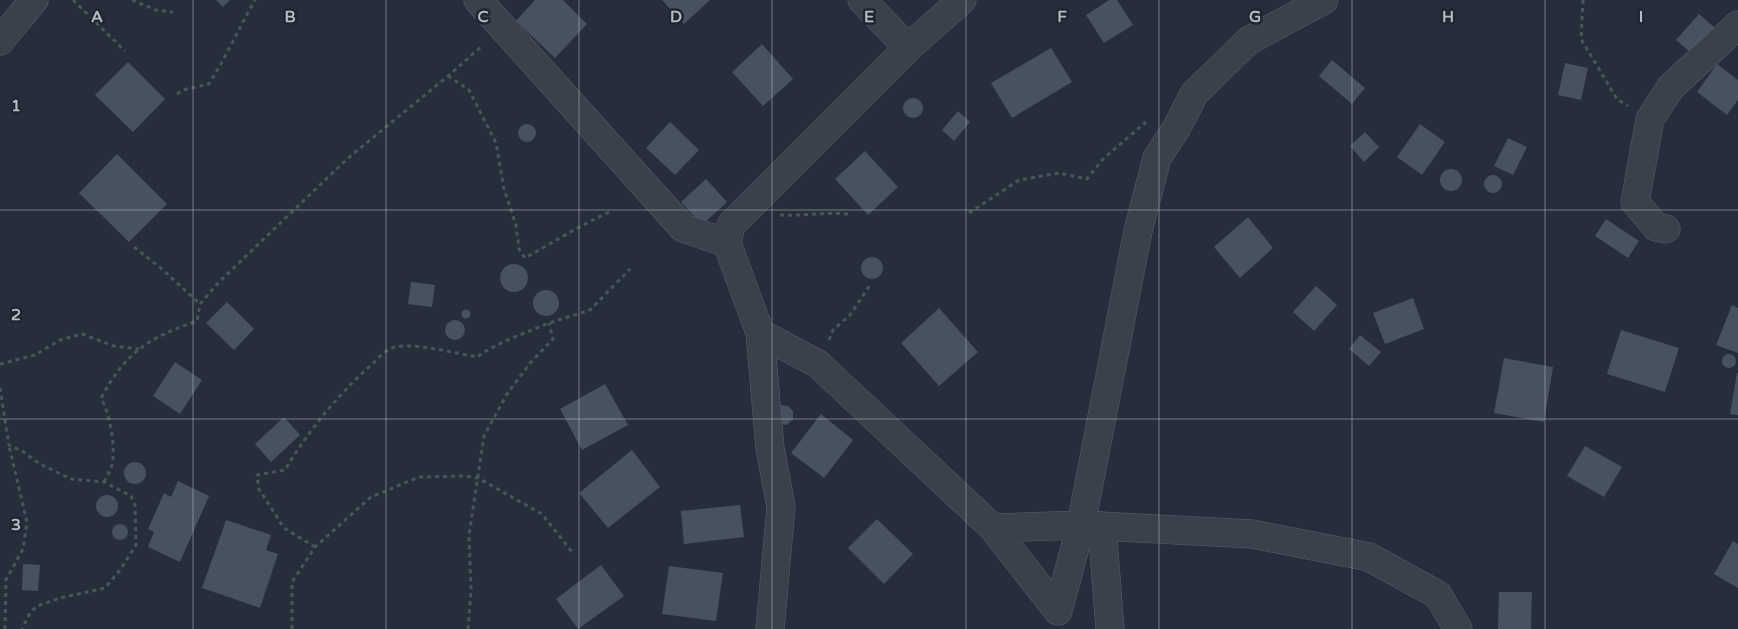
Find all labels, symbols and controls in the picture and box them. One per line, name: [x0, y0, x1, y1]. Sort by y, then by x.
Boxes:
text: A: [91, 7, 103, 27]
text: B: [284, 7, 296, 27]
text: C: [477, 7, 489, 27]
text: D: [670, 7, 682, 27]
text: E: [864, 7, 874, 27]
text: F: [1057, 7, 1067, 27]
text: G: [1249, 7, 1261, 27]
text: H: [1442, 7, 1454, 27]
text: I: [1639, 7, 1643, 27]
text: 1: [11, 96, 21, 116]
text: 2: [11, 305, 21, 325]
text: 3: [11, 515, 21, 535]

